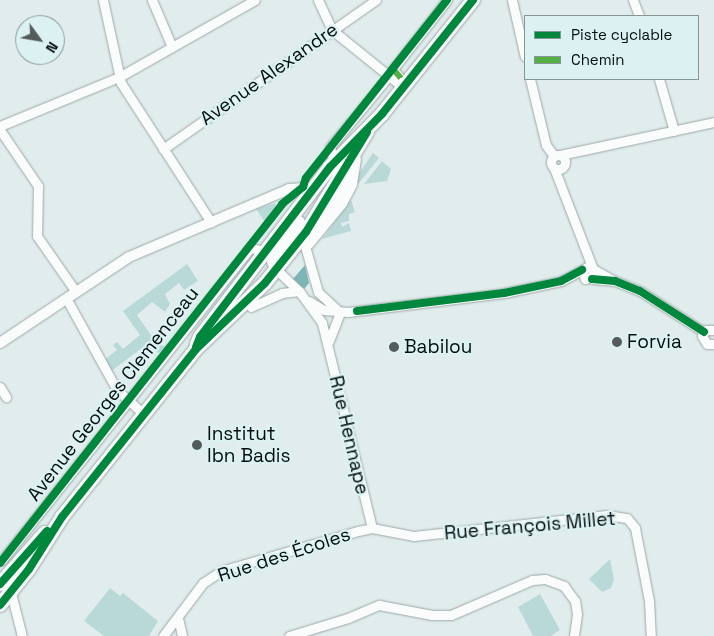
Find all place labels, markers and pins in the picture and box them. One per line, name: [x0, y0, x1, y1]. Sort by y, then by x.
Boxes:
place label: Forvia: [627, 331, 682, 353]
place label: Babilou: [404, 336, 472, 358]
marker: Forvia: [611, 336, 623, 348]
marker: Babilou: [388, 341, 400, 353]
place label: Institut Ibn Badis: [207, 423, 291, 467]
marker: Institut Ibn Badis: [191, 439, 203, 451]

